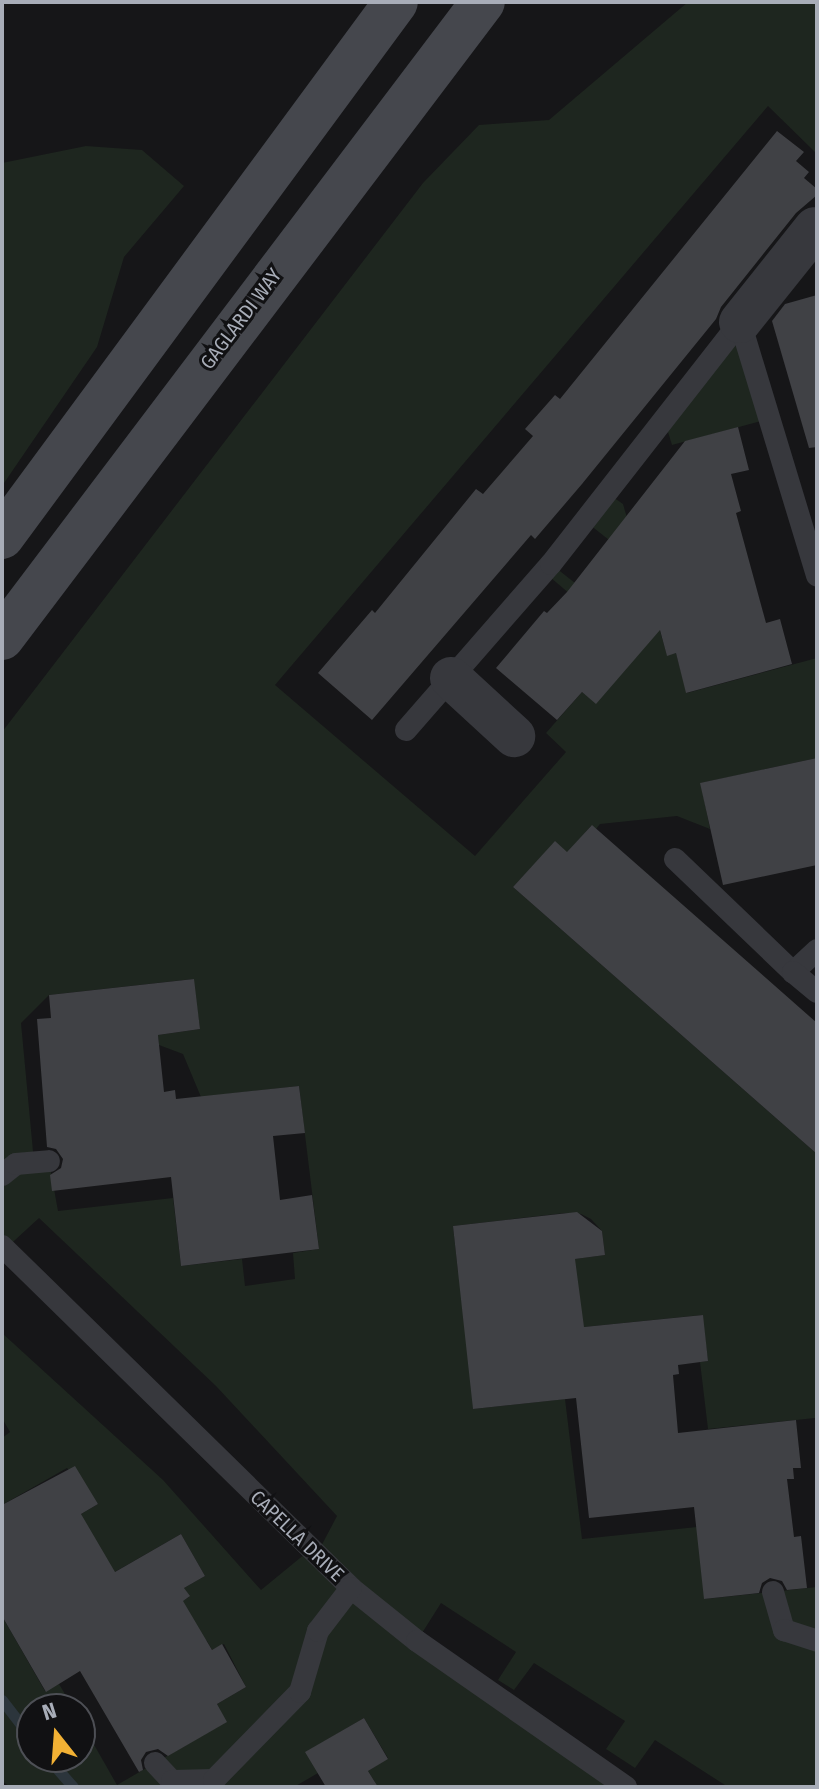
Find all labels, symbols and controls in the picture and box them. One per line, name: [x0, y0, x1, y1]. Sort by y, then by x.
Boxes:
street label: GAGLARDI WAY: [195, 264, 287, 374]
street label: CAPELLA DRIVE: [245, 1485, 349, 1587]
north arrow: [16, 1693, 96, 1773]
text: N: [39, 1697, 60, 1726]

